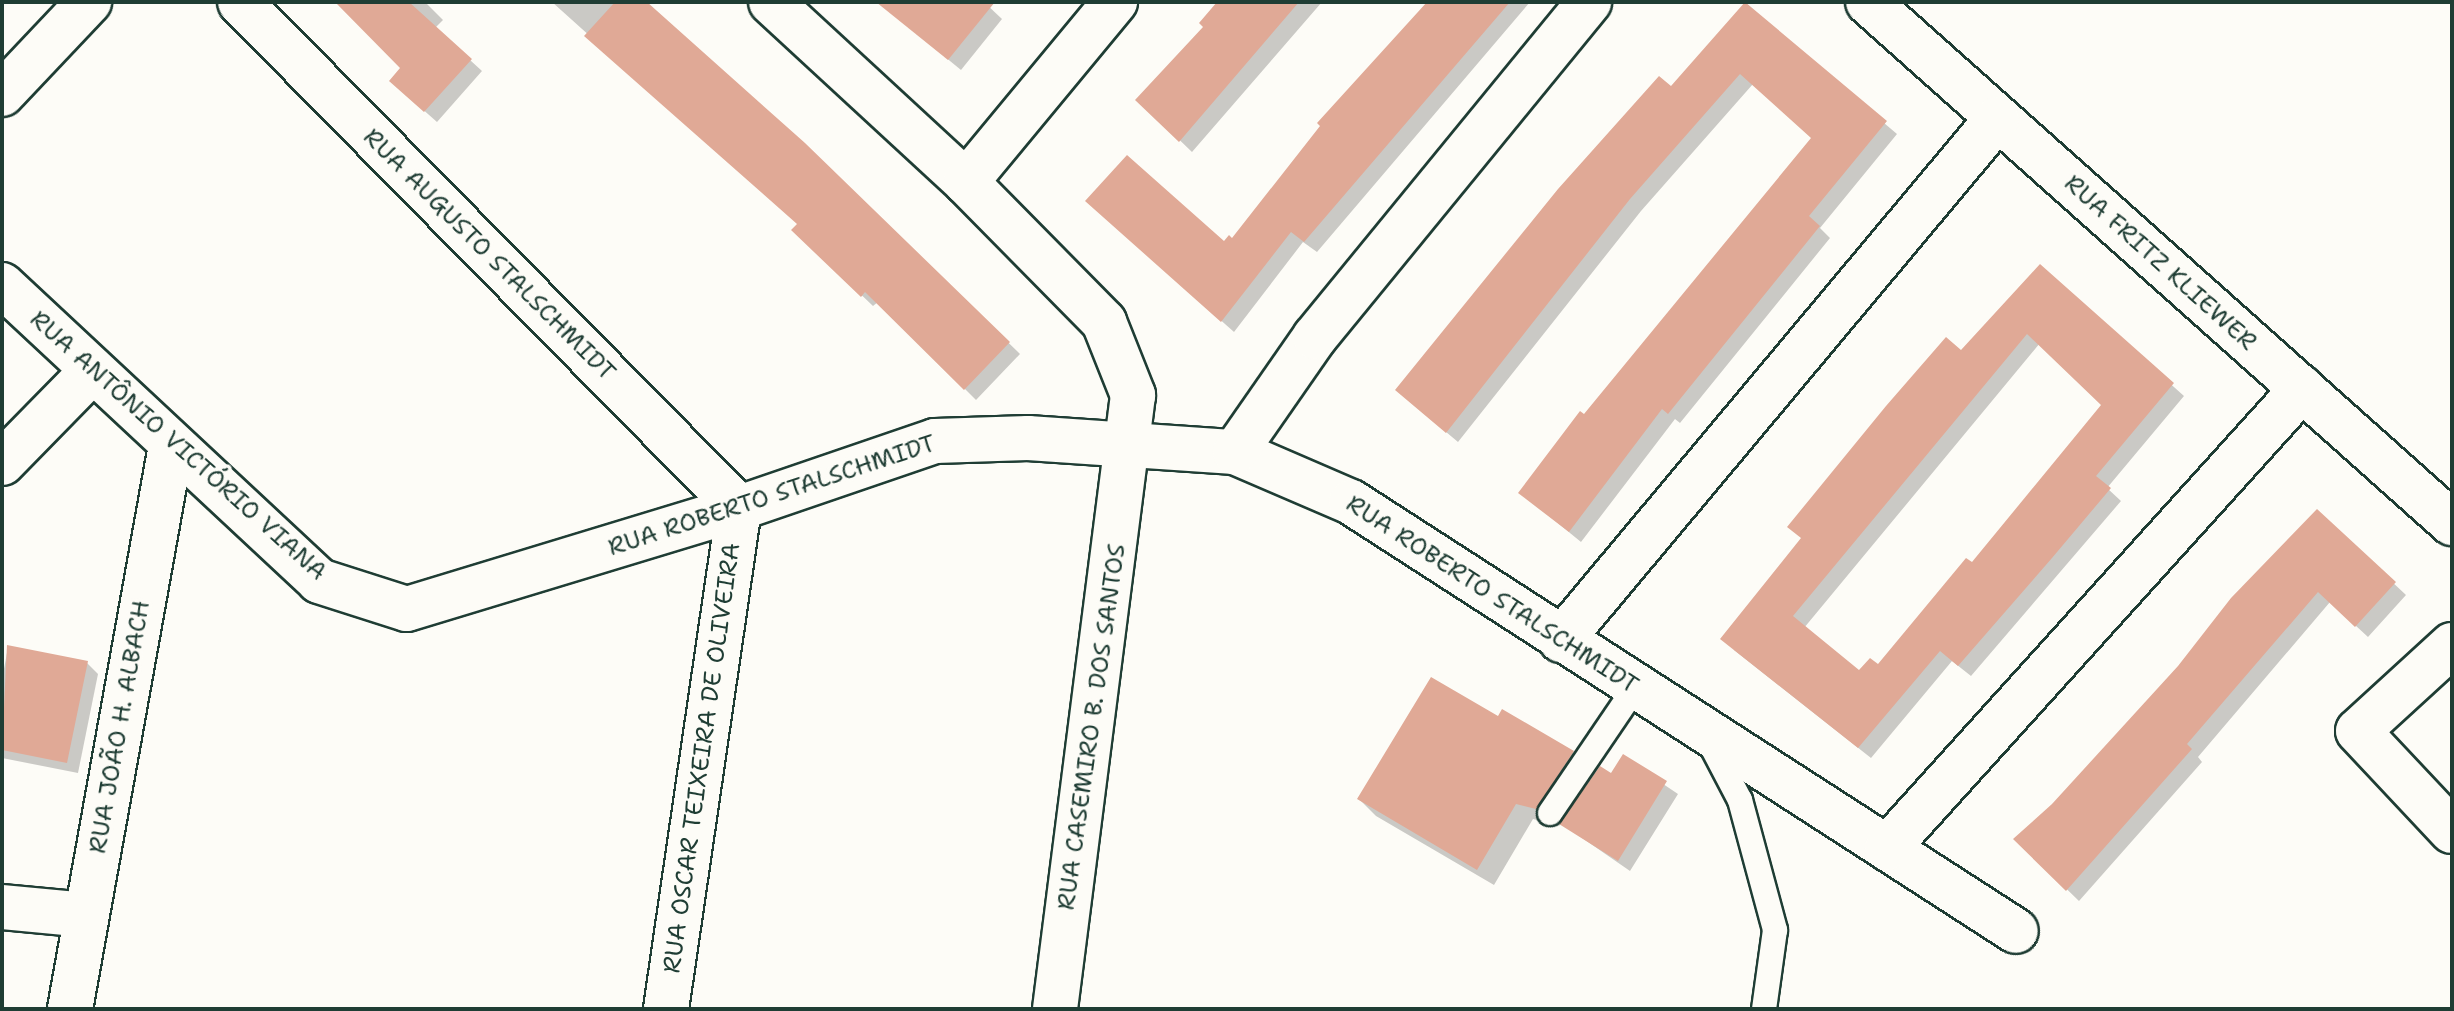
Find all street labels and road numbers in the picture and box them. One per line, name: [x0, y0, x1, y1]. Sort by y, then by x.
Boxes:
street label: RUA AUGUSTO STALSCHMIDT: [357, 123, 621, 387]
street label: RUA FRITZ KLIEWER: [2058, 169, 2262, 357]
street label: RUA ANTÔNIO VICTÓRIO VIANA: [24, 305, 332, 587]
street label: RUA ROBERTO STALSCHMIDT: [605, 429, 939, 563]
street label: RUA ROBERTO STALSCHMIDT: [1341, 490, 1643, 700]
street label: RUA OSCAR TEIXEIRA DE OLIVEIRA: [658, 541, 746, 975]
street label: RUA CASEMIRO B. DOS SANTOS: [1052, 542, 1132, 912]
street label: RUA JOÃO H. ALBACH: [84, 598, 156, 856]

